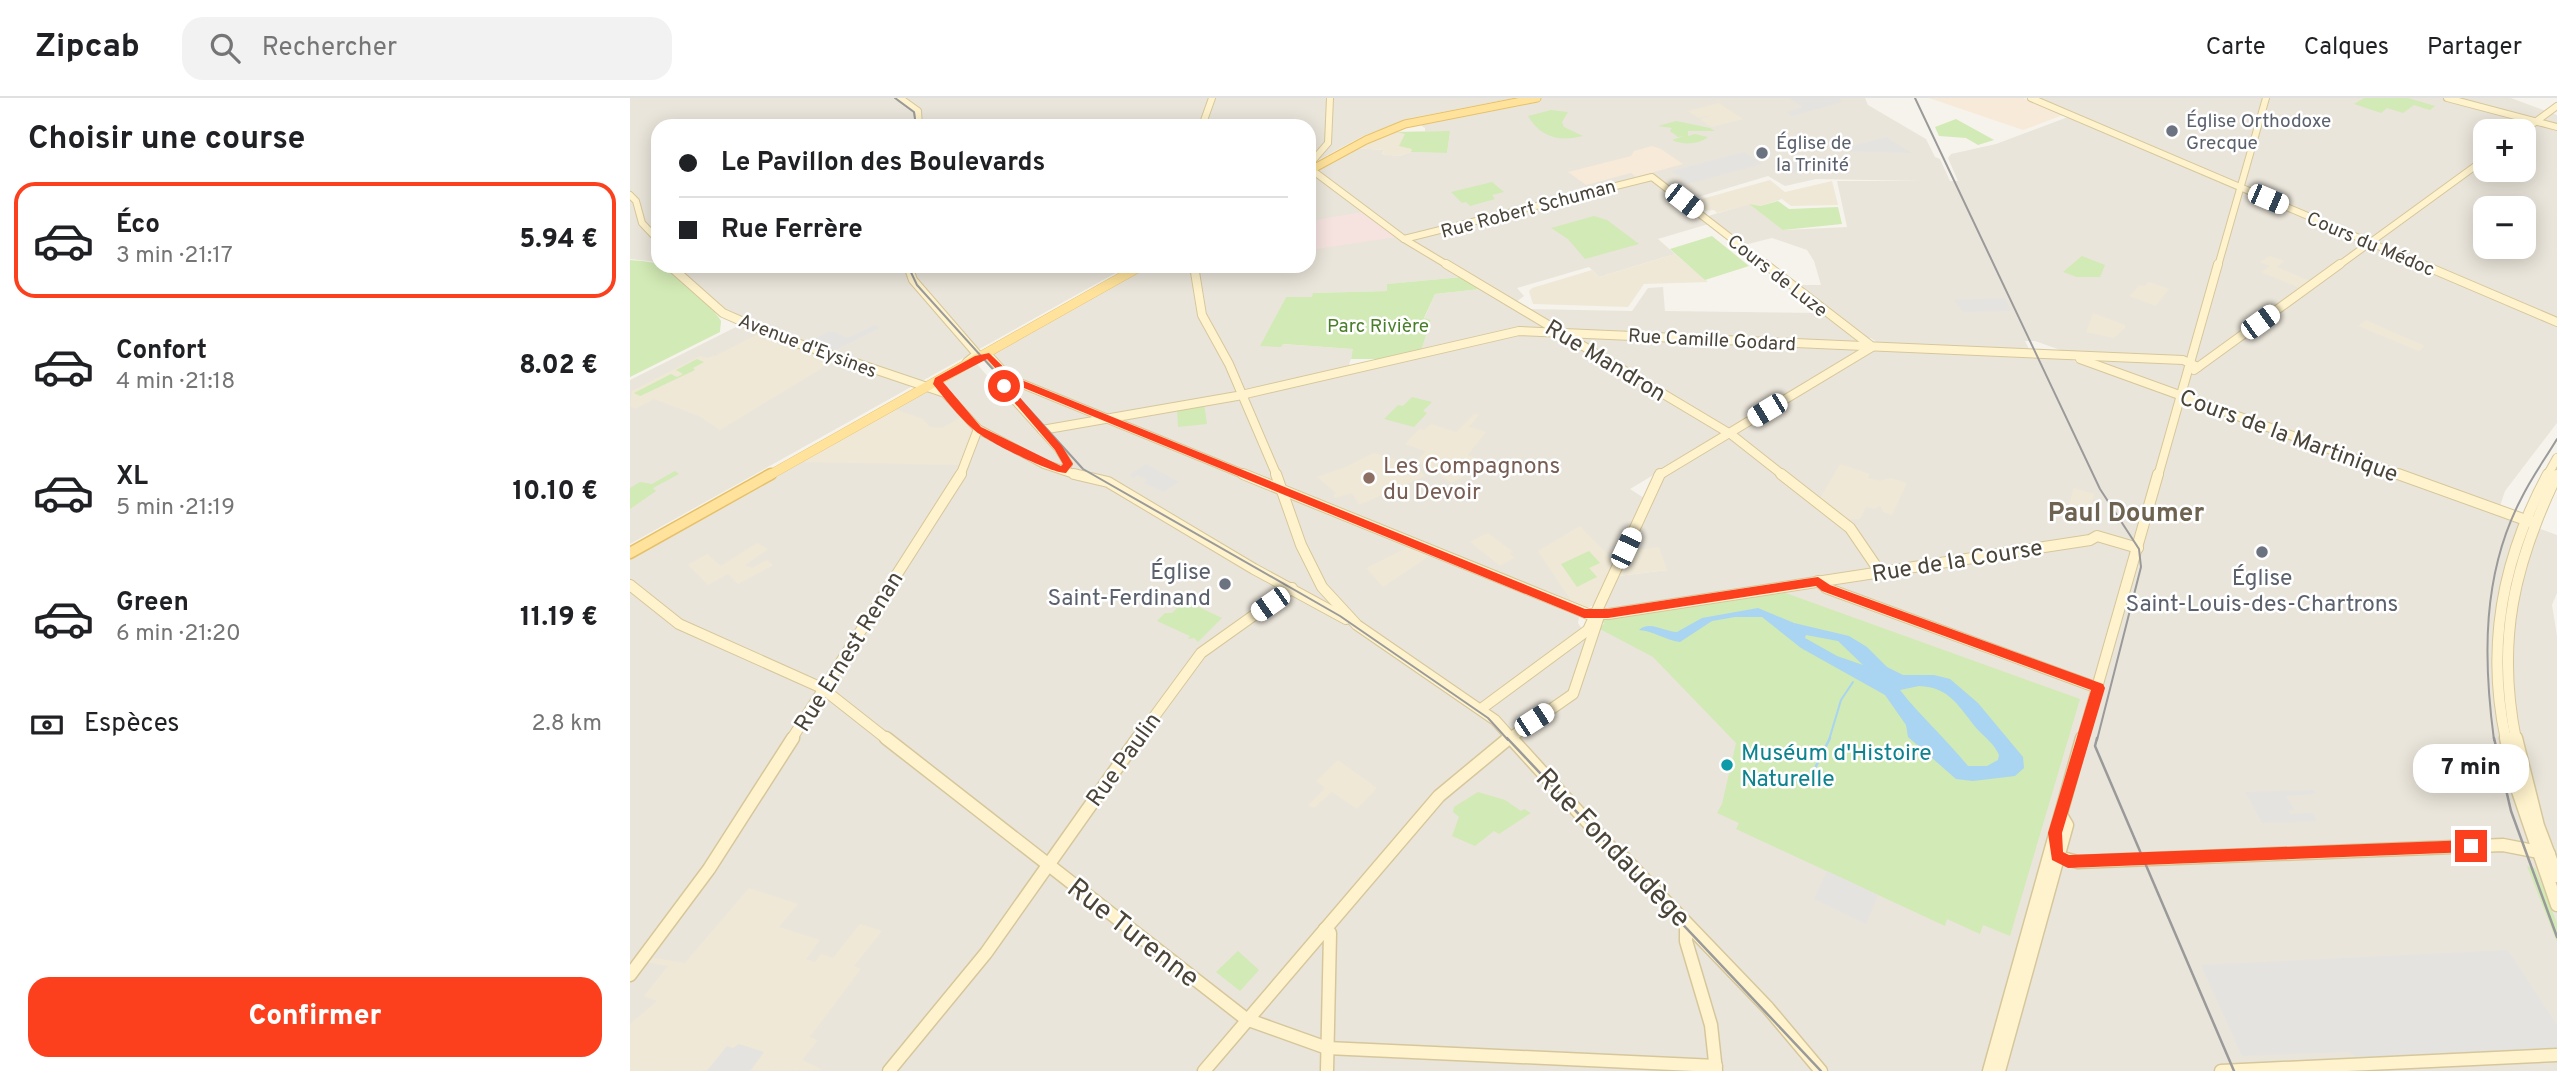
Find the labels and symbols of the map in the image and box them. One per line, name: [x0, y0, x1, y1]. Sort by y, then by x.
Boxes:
place label: Église Orthodoxe Grecque: [2186, 109, 2331, 156]
marker: Église Orthodoxe Grecque: [2164, 123, 2180, 139]
place label: Église de la Trinité: [1776, 131, 1852, 178]
marker: Église de la Trinité: [1754, 145, 1770, 161]
street label: Rue Robert Schuman: [1438, 175, 1619, 245]
car: [1661, 180, 1708, 222]
car: [2245, 181, 2292, 217]
street label: Cours du Médoc: [2303, 207, 2438, 283]
street label: Cours de Luze: [1722, 230, 1832, 323]
car: [2237, 301, 2284, 343]
street label: Avenue d'Eysines: [735, 309, 880, 384]
park label: Parc Rivière: [1327, 315, 1429, 339]
street label: Rue Mandron: [1539, 315, 1670, 410]
street label: Rue Camille Godard: [1627, 325, 1797, 357]
route start: [988, 370, 1020, 402]
street label: Cours de la Martinique: [2175, 384, 2401, 490]
car: [1744, 390, 1791, 430]
place label: Les Compagnons du Devoir: [1383, 453, 1560, 508]
marker: Les Compagnons du Devoir: [1361, 470, 1377, 486]
district label: Paul Doumer: [2048, 498, 2204, 531]
car: [1608, 525, 1645, 571]
street label: Rue de la Course: [1870, 535, 2045, 590]
marker: Église Saint-Louis-des-Chartrons: [2254, 544, 2270, 560]
place label: Église Saint-Ferdinand: [1048, 558, 1211, 614]
place label: Église Saint-Louis-des-Chartrons: [2126, 564, 2398, 620]
street label: Rue Ernest Renan: [789, 567, 911, 738]
marker: Église Saint-Ferdinand: [1217, 576, 1233, 592]
car: [1247, 583, 1294, 625]
car: [1511, 700, 1558, 740]
street label: Rue Paulin: [1081, 708, 1169, 813]
place label: Muséum d'Histoire Naturelle: [1741, 740, 1932, 795]
callout: 7 min: [2413, 744, 2529, 794]
marker: Muséum d'Histoire Naturelle: [1719, 757, 1735, 773]
street label: Rue Fondaudège: [1527, 762, 1697, 936]
route end: [2455, 830, 2487, 862]
street label: Rue Turenne: [1059, 871, 1206, 997]

